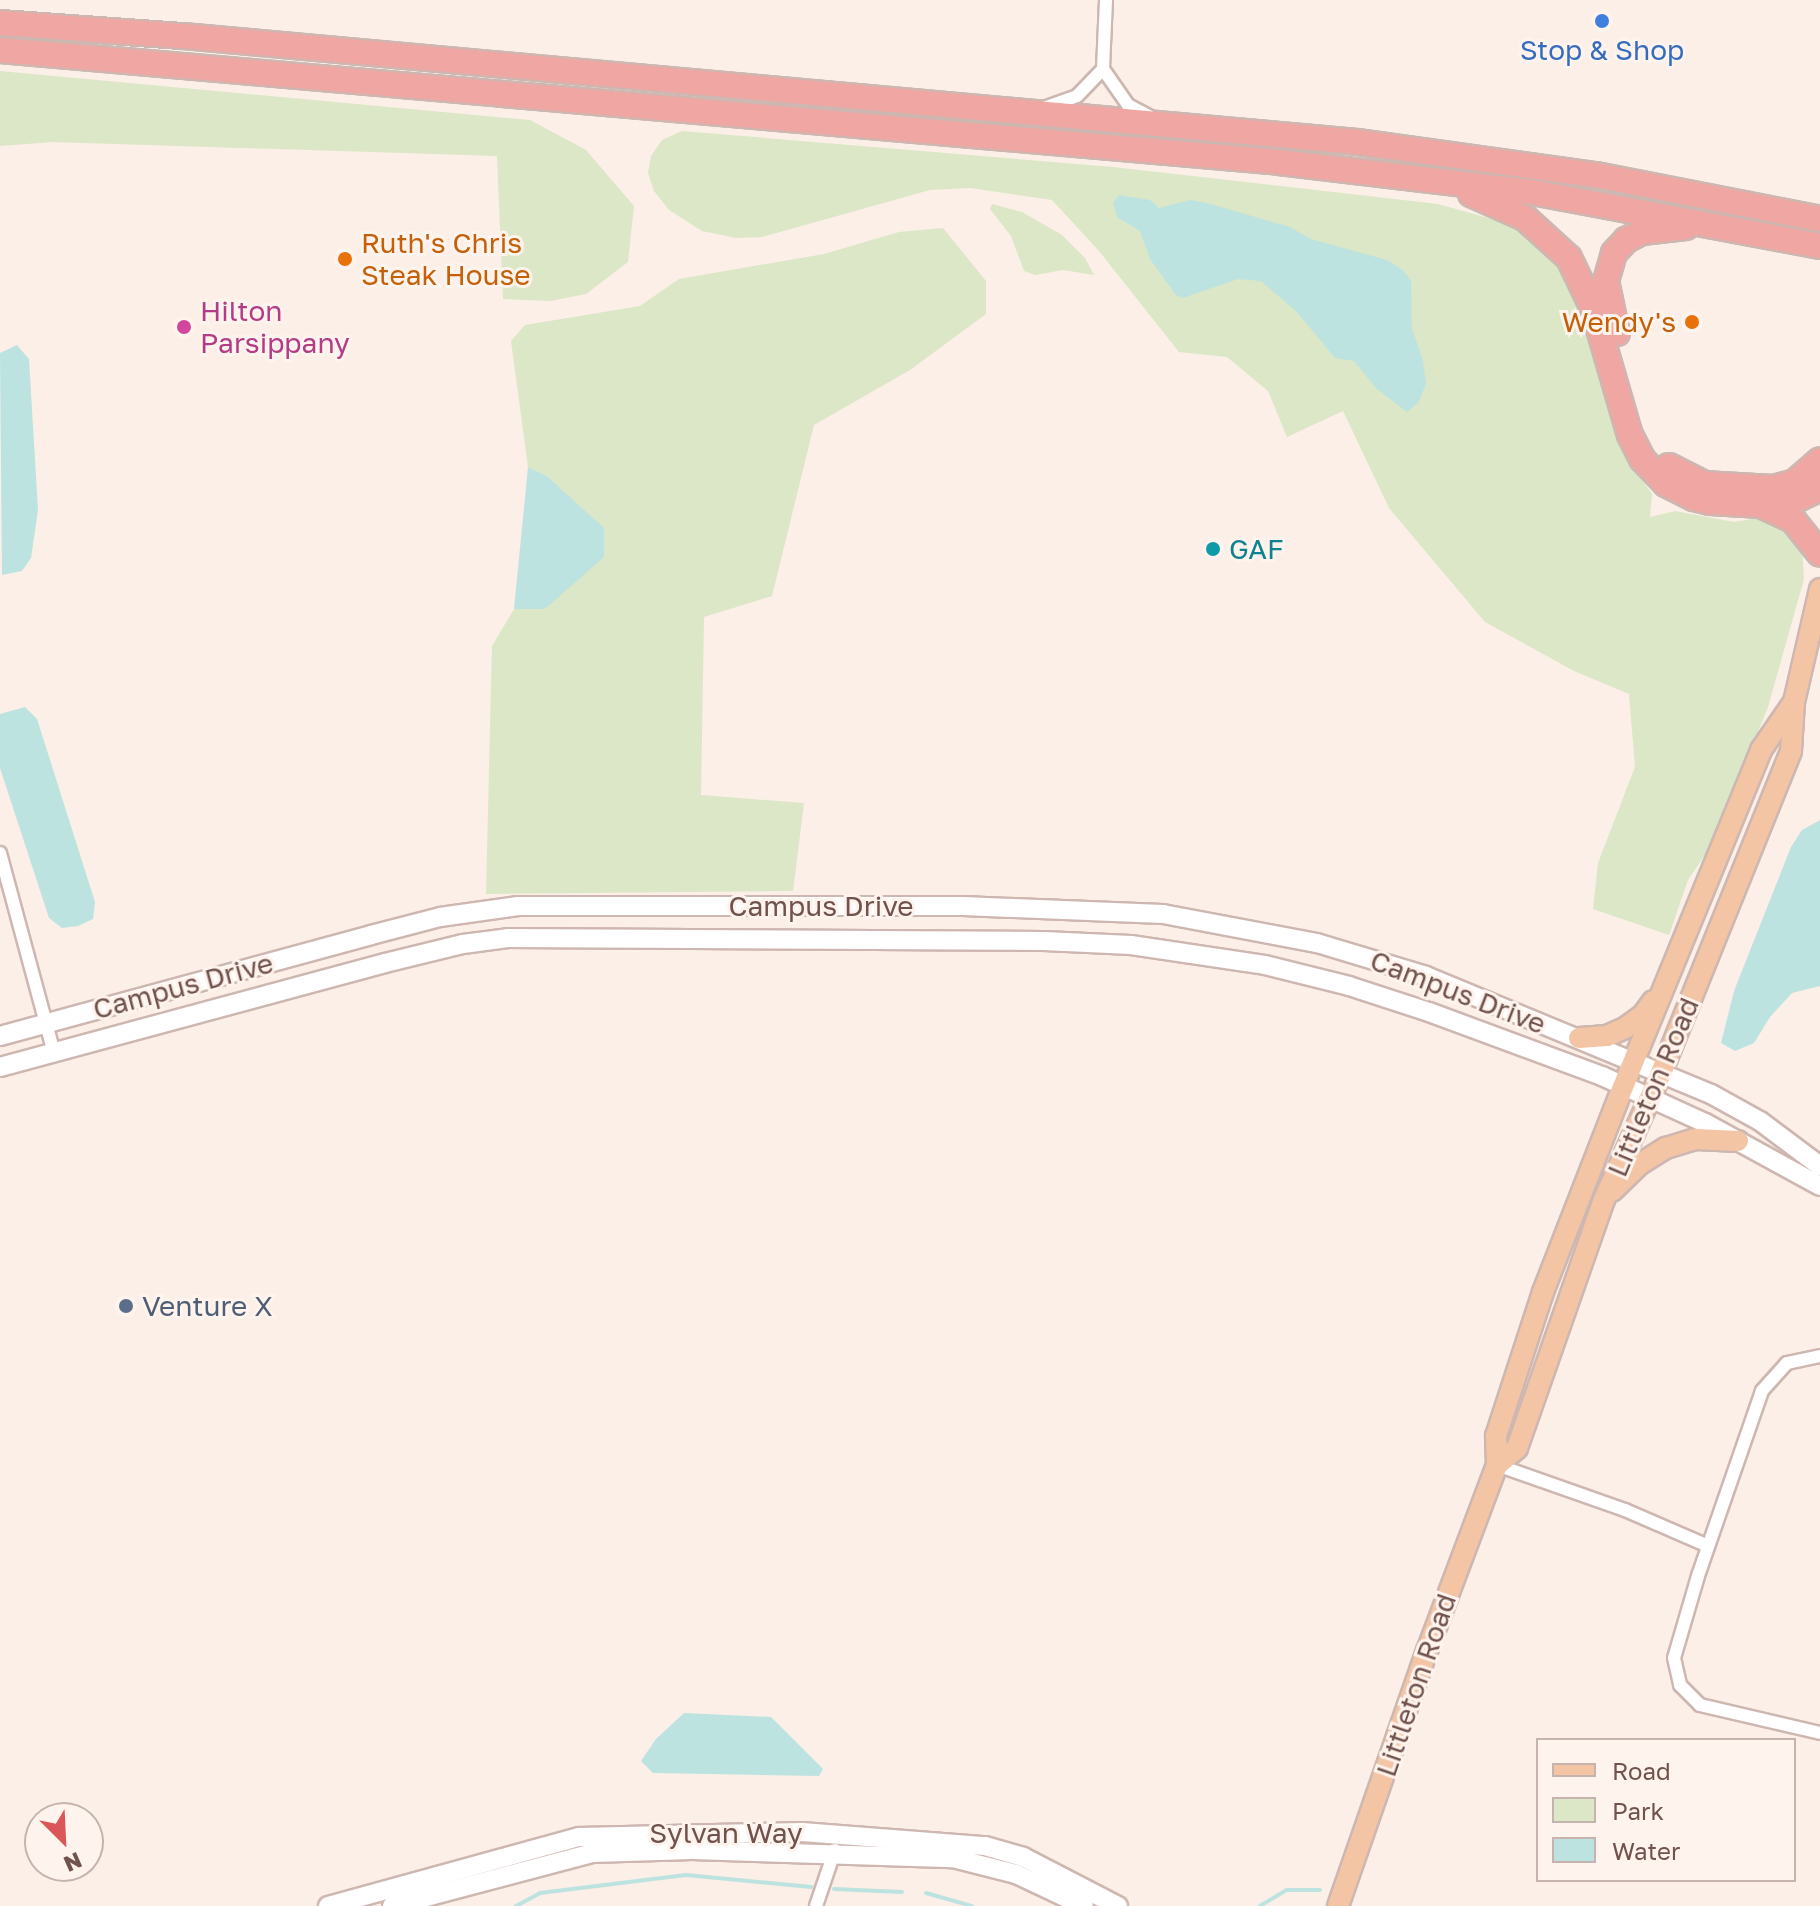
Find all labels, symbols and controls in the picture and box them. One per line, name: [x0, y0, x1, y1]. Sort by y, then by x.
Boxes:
marker: Stop & Shop: [1593, 12, 1611, 30]
place label: Stop & Shop: [1520, 33, 1684, 67]
place label: Ruth's Chris Steak House: [361, 226, 531, 292]
marker: Ruth's Chris Steak House: [336, 250, 354, 268]
place label: Hilton Parsippany: [200, 294, 350, 360]
place label: Wendy's: [1562, 305, 1676, 339]
marker: Wendy's: [1683, 313, 1701, 331]
marker: Hilton Parsippany: [175, 318, 193, 336]
place label: GAF: [1229, 532, 1284, 566]
marker: GAF: [1204, 540, 1222, 558]
street label: Campus Drive: [728, 889, 914, 923]
street label: Campus Drive: [1366, 943, 1550, 1041]
street label: Campus Drive: [89, 946, 277, 1026]
street label: Littleton Road: [1600, 992, 1706, 1182]
place label: Venture X: [142, 1289, 273, 1323]
marker: Venture X: [117, 1297, 135, 1315]
street label: Littleton Road: [1369, 1589, 1463, 1781]
legend: [1536, 1738, 1796, 1882]
text: Road: [1612, 1756, 1671, 1785]
text: Park: [1612, 1796, 1664, 1825]
north arrow: [24, 1802, 104, 1882]
street label: Sylvan Way: [649, 1816, 803, 1850]
text: Water: [1612, 1836, 1680, 1865]
text: N: [60, 1847, 86, 1878]

